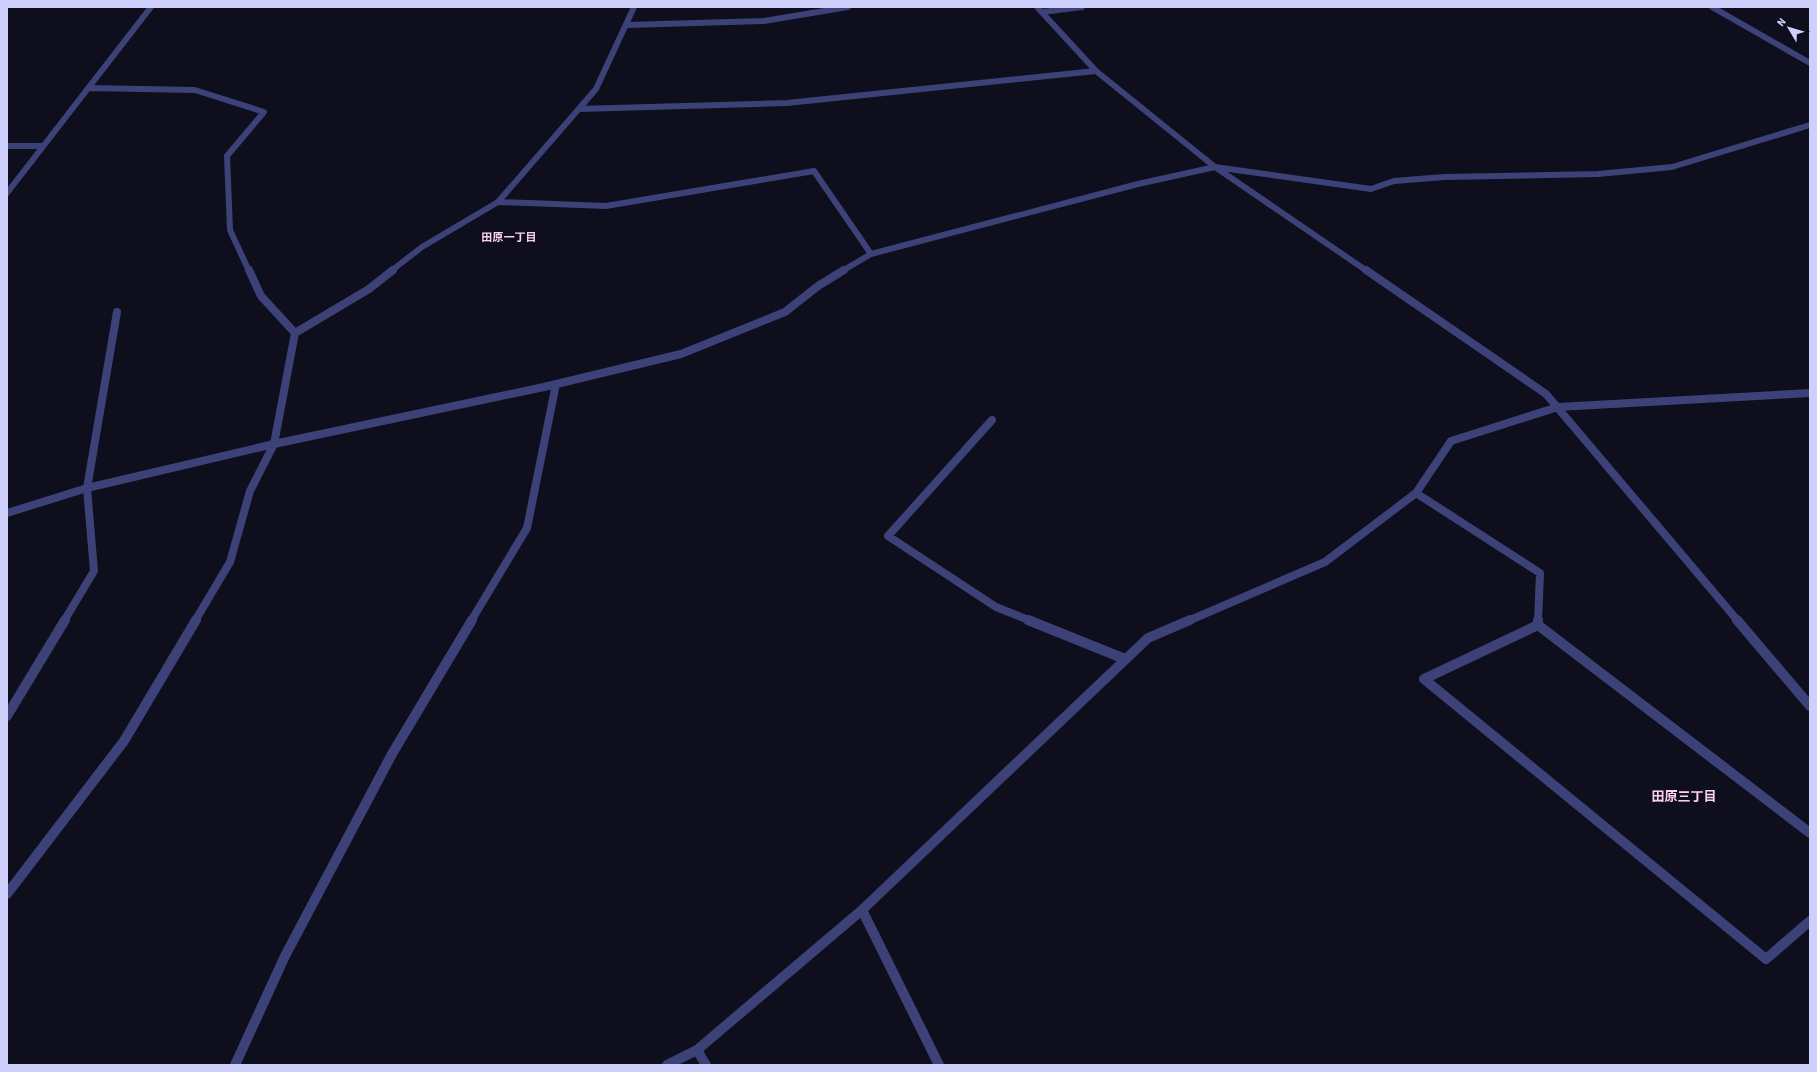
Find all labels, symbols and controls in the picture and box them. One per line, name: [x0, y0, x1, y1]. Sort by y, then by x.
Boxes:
north arrow: [1769, 8, 1809, 48]
text: N: [1773, 15, 1790, 30]
district label: 田原一丁目: [482, 230, 537, 245]
district label: 田原三丁目: [1651, 788, 1717, 806]

